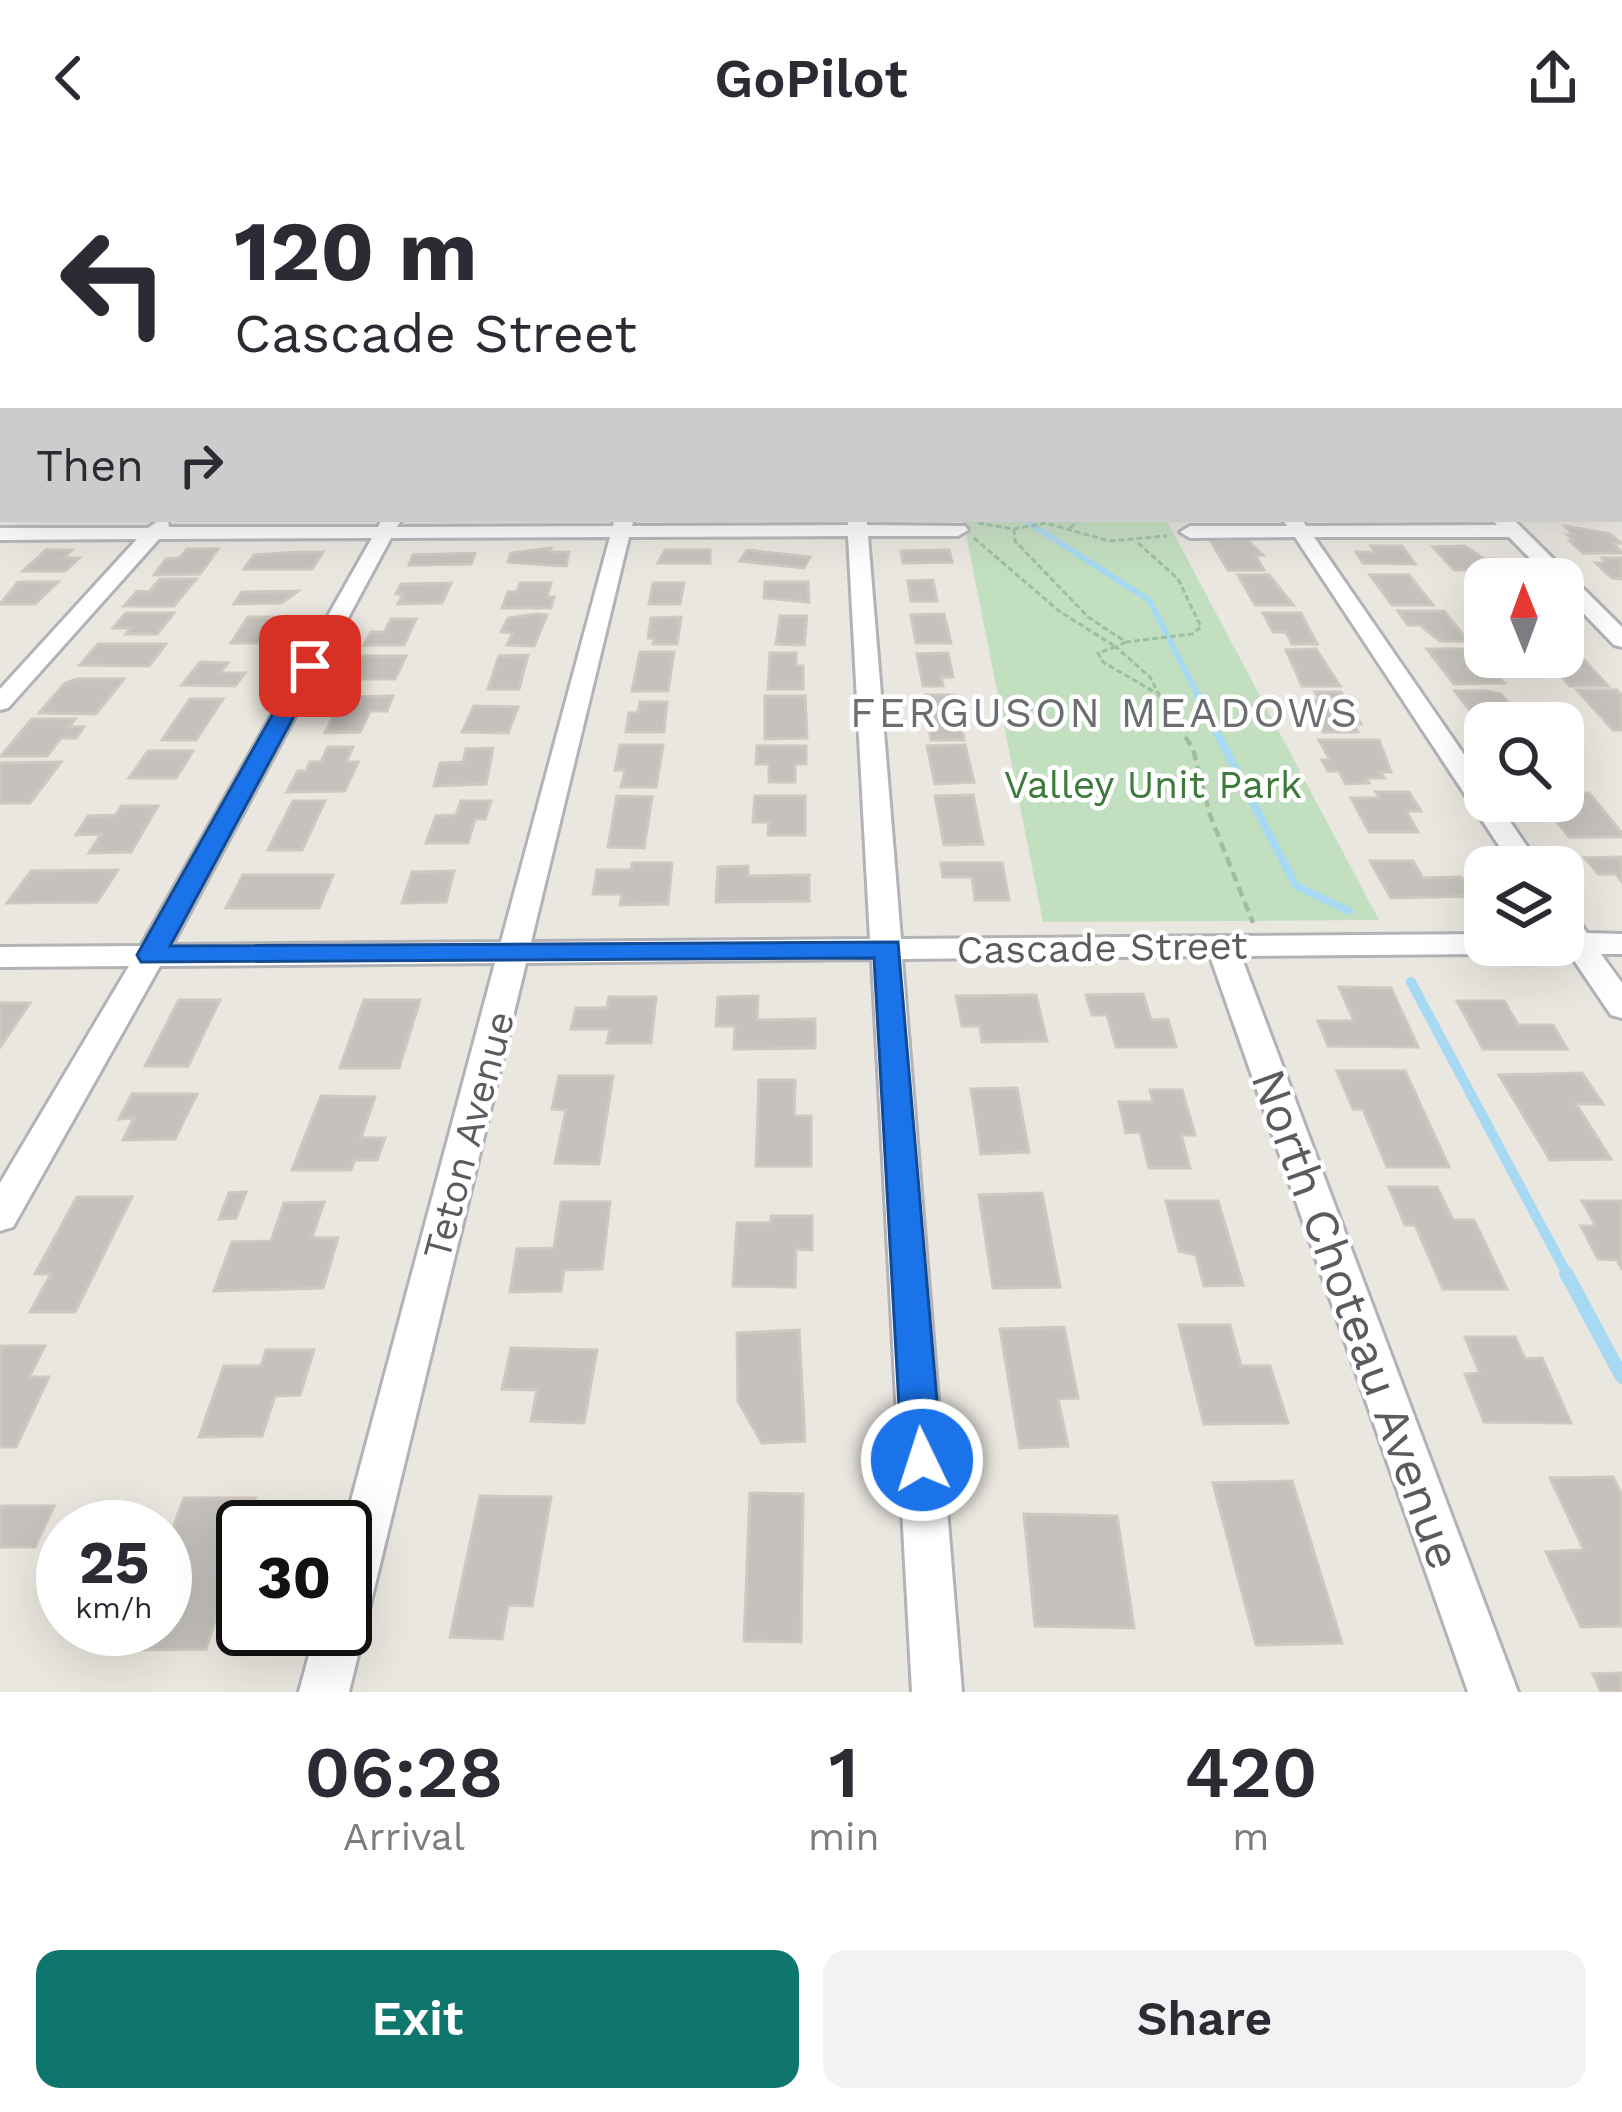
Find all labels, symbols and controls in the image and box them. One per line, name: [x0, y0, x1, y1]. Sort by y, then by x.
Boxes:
icon: back: [36, 45, 102, 111]
icon: share: [1520, 45, 1586, 111]
text: GoPilot: [714, 47, 908, 110]
text: 120 m: [234, 202, 477, 300]
icon: left: [36, 204, 192, 360]
text: Cascade Street: [234, 302, 637, 365]
icon: right: [168, 432, 234, 498]
text: Then: [36, 439, 144, 492]
north arrow: [1464, 558, 1584, 678]
map controls: [1464, 558, 1584, 966]
pin: [259, 615, 361, 717]
icon: arrive: [277, 633, 343, 699]
district label: FERGUSON MEADOWS: [850, 688, 1360, 737]
button: search: [1464, 702, 1584, 822]
park label: Valley Unit Park: [1004, 762, 1302, 807]
button: layers: [1464, 846, 1584, 966]
street label: Cascade Street: [956, 922, 1248, 973]
street label: Teton Avenue: [414, 1006, 523, 1264]
street label: North Choteau Avenue: [1239, 1061, 1474, 1577]
position arrow: [859, 1397, 985, 1523]
speed limit sign: 30: [216, 1500, 372, 1656]
text: 25: [79, 1527, 149, 1598]
text: km/h: [75, 1590, 153, 1625]
text: 06:28: [305, 1730, 503, 1814]
text: 1: [829, 1730, 859, 1814]
text: 420: [1184, 1730, 1318, 1814]
text: Arrival: [343, 1814, 465, 1859]
text: min: [808, 1814, 880, 1859]
text: m: [1232, 1814, 1269, 1859]
button: Exit: [36, 1950, 799, 2088]
button: Share: [823, 1950, 1586, 2088]

